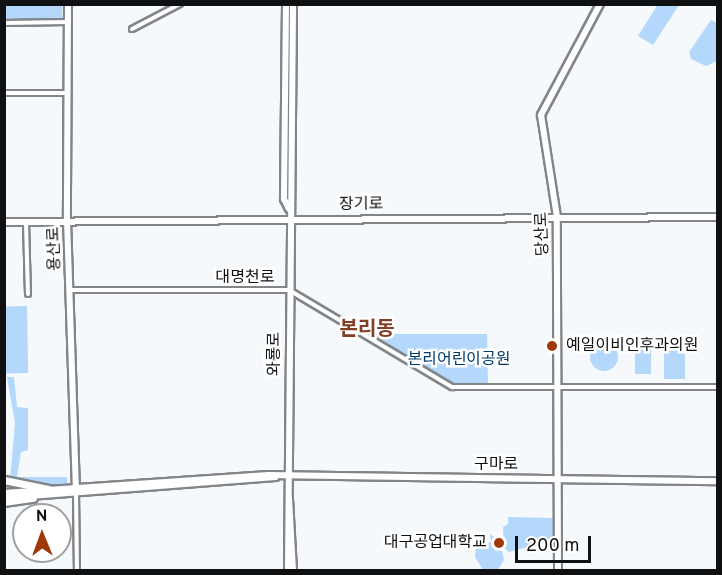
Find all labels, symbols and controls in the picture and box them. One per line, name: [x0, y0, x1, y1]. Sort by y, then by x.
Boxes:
street label: 장기로: [339, 195, 383, 215]
street label: 당산로: [533, 212, 553, 256]
street label: 용산로: [45, 227, 65, 271]
street label: 대명천로: [216, 268, 274, 288]
district label: 본리동: [339, 318, 395, 342]
street label: 와룡로: [265, 332, 285, 376]
place label: 예일이비인후과의원: [566, 336, 698, 356]
marker: 예일이비인후과의원: [543, 337, 561, 355]
park label: 본리어린이공원: [407, 350, 511, 370]
street label: 구마로: [474, 455, 518, 475]
north arrow: [12, 503, 72, 563]
text: N: [36, 507, 48, 527]
scale bar: [518, 524, 594, 562]
place label: 대구공업대학교: [384, 533, 487, 553]
text: 200 m: [526, 535, 579, 558]
marker: 대구공업대학교: [492, 536, 506, 550]

